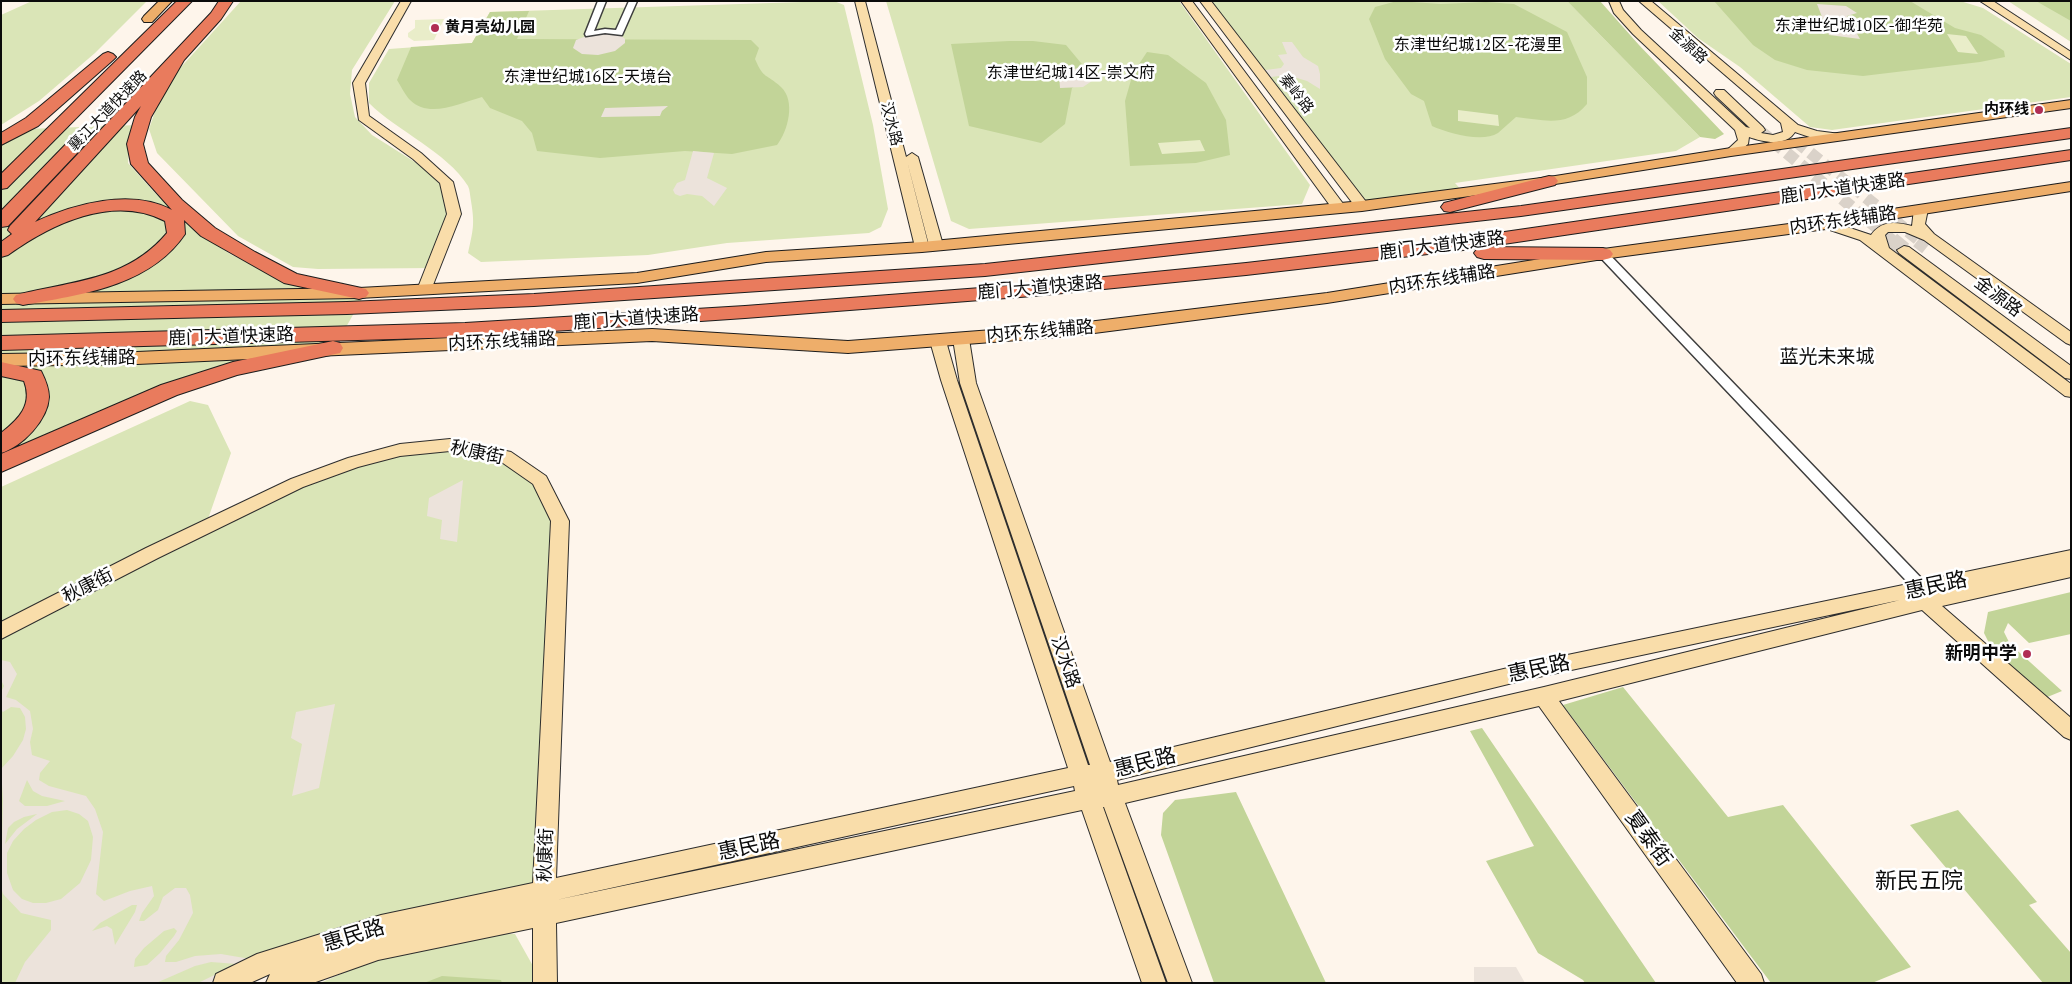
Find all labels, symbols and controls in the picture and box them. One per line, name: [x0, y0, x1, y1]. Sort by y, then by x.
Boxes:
district label: 东津世纪城10区-御华苑: [1775, 16, 1943, 36]
place label: 黄月亮幼儿园: [445, 19, 535, 37]
marker: 黄月亮幼儿园: [429, 22, 441, 34]
street label: 金源路: [1665, 24, 1711, 68]
district label: 东津世纪城12区-花漫里: [1394, 35, 1562, 55]
district label: 东津世纪城14区-崇文府: [987, 63, 1155, 83]
street label: 襄江大道快速路: [65, 67, 151, 155]
district label: 东津世纪城16区-天境台: [504, 67, 672, 87]
street label: 秦岭路: [1275, 71, 1317, 117]
street label: 汉水路: [877, 100, 905, 148]
place label: 内环线: [1984, 101, 2029, 119]
marker: 内环线: [2033, 104, 2045, 116]
street label: 鹿门大道快速路: [1779, 170, 1907, 208]
street label: 内环东线辅路: [1788, 203, 1898, 239]
street label: 鹿门大道快速路: [1378, 228, 1506, 264]
street label: 内环东线辅路: [1387, 261, 1497, 299]
street label: 鹿门大道快速路: [976, 272, 1104, 304]
street label: 金源路: [1970, 272, 2026, 322]
street label: 鹿门大道快速路: [572, 304, 700, 334]
street label: 内环东线辅路: [985, 317, 1095, 347]
street label: 鹿门大道快速路: [168, 324, 294, 350]
street label: 内环东线辅路: [448, 328, 556, 356]
street label: 内环东线辅路: [28, 347, 136, 371]
district label: 蓝光未来城: [1780, 347, 1874, 369]
street label: 秋康街: [448, 437, 506, 469]
street label: 秋康街: [59, 564, 117, 608]
street label: 惠民路: [1903, 567, 1969, 605]
street label: 汉水路: [1046, 633, 1084, 691]
place label: 新明中学: [1945, 643, 2017, 665]
marker: 新明中学: [2021, 648, 2033, 660]
street label: 惠民路: [1506, 650, 1572, 688]
street label: 惠民路: [1111, 743, 1179, 783]
street label: 夏泰街: [1619, 806, 1677, 872]
street label: 秋康街: [534, 828, 558, 882]
street label: 惠民路: [716, 828, 782, 866]
district label: 新民五院: [1875, 869, 1963, 895]
street label: 惠民路: [320, 915, 388, 957]

